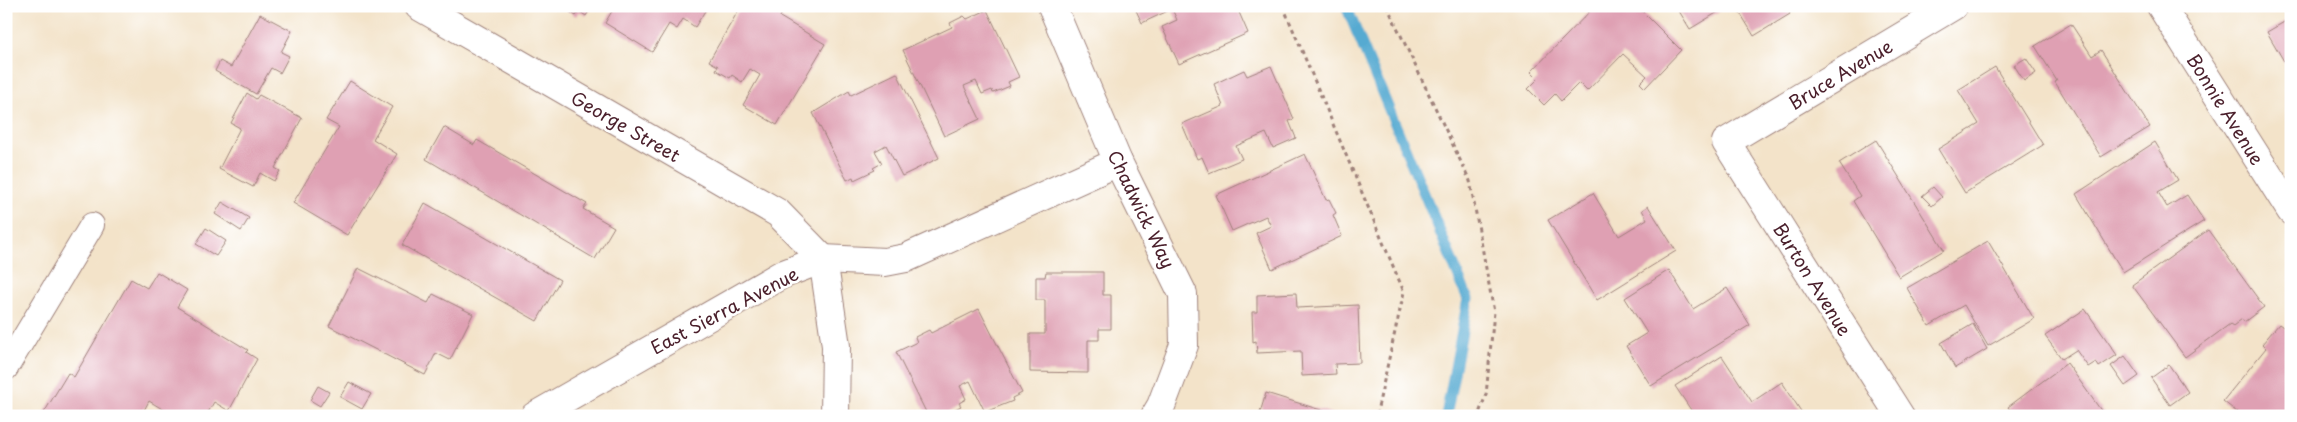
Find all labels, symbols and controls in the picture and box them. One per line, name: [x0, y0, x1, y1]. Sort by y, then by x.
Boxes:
street label: Bruce Avenue: [1783, 32, 1897, 116]
street label: Bonnie Avenue: [2181, 48, 2271, 170]
street label: George Street: [566, 84, 686, 168]
street label: Chadwick Way: [1102, 145, 1182, 273]
street label: Burton Avenue: [1767, 217, 1859, 341]
street label: East Sierra Avenue: [645, 260, 803, 360]

